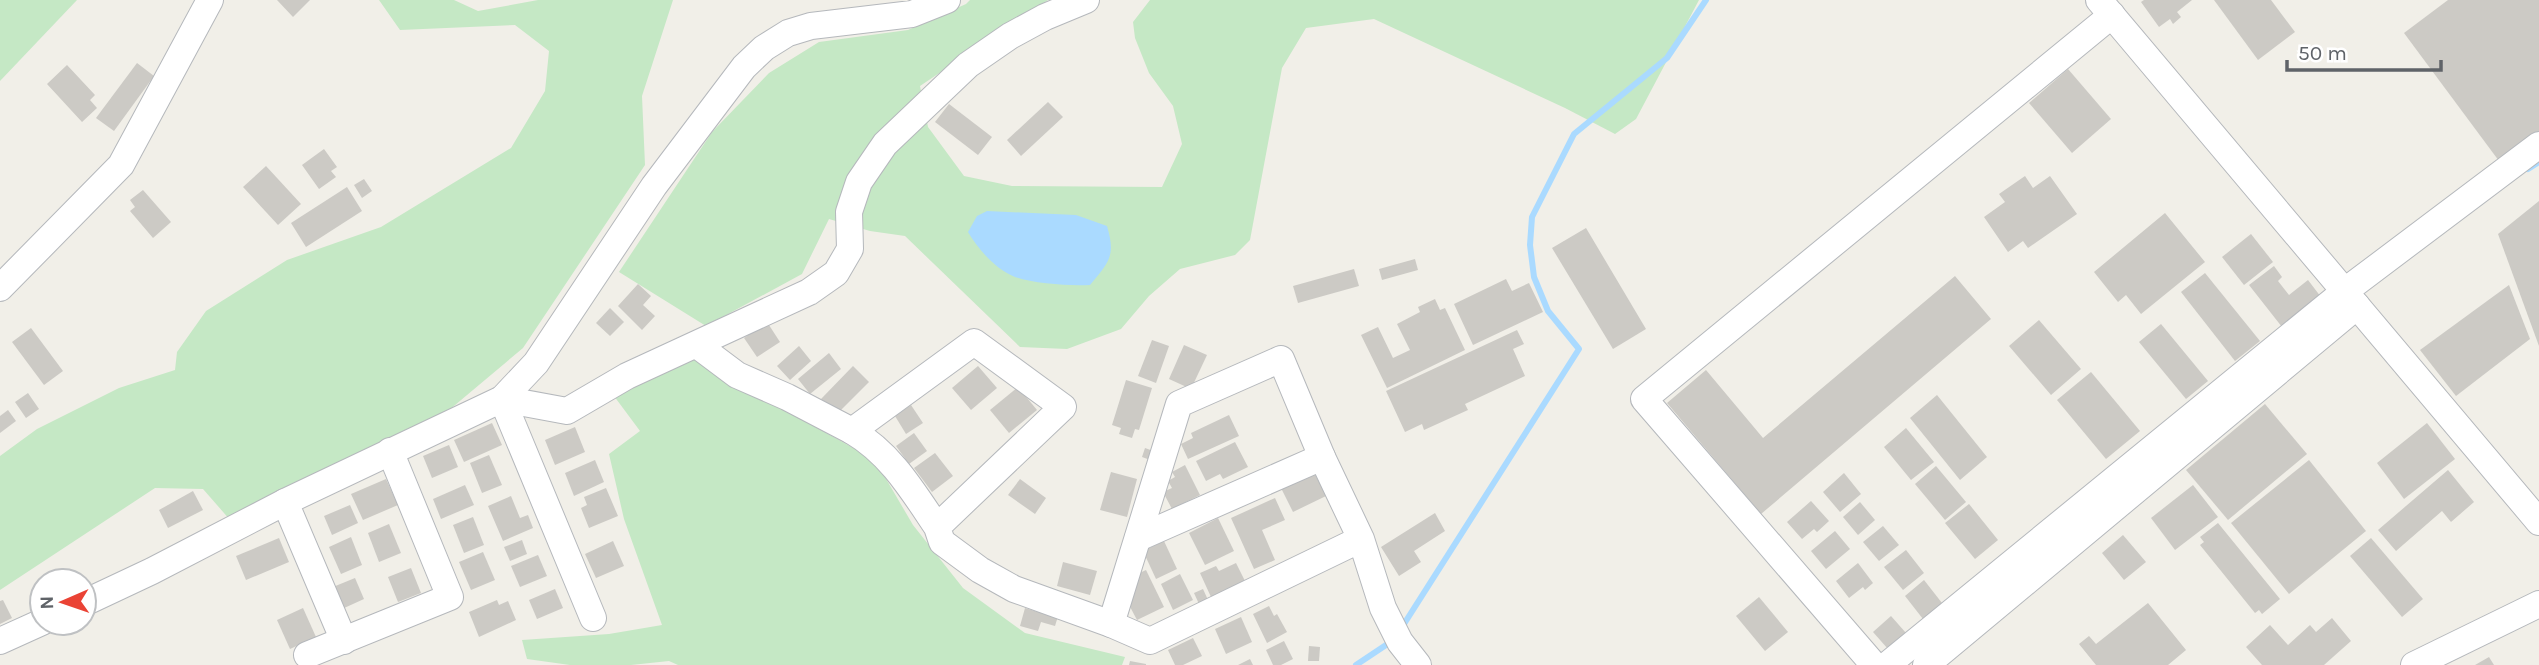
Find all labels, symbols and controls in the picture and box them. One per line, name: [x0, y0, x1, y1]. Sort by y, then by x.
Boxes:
scale bar: [2287, 28, 2441, 72]
text: 50 m: [2298, 41, 2347, 65]
north arrow: [28, 567, 98, 637]
text: N: [36, 595, 58, 610]

